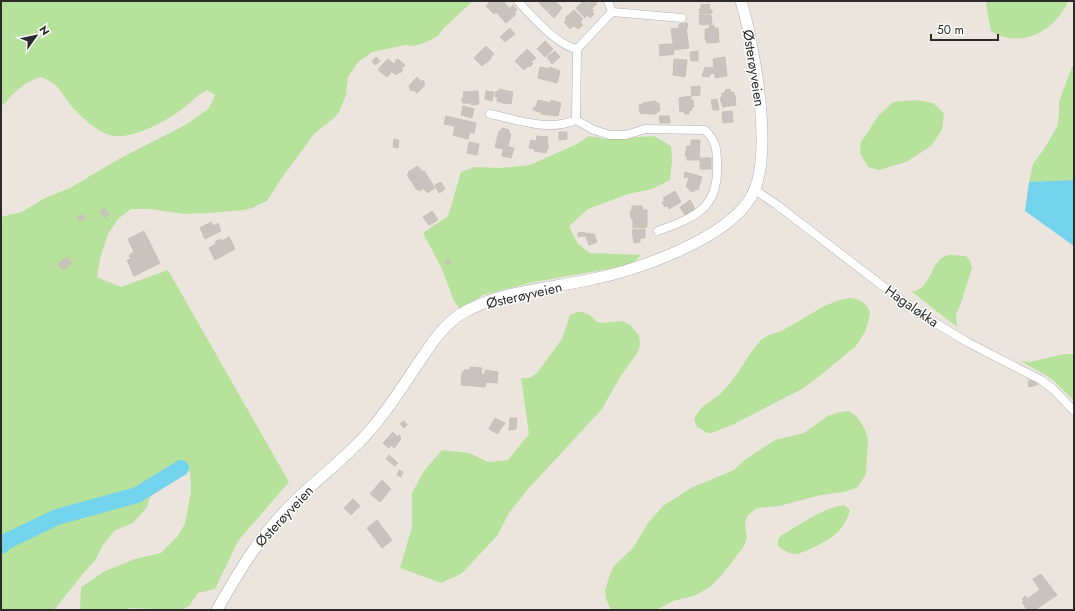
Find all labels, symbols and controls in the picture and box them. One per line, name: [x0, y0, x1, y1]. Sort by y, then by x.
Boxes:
north arrow: [16, 16, 56, 56]
scale bar: [931, 16, 998, 42]
text: 50 m: [937, 21, 964, 39]
text: N: [35, 23, 53, 39]
street label: Østerøyveien: [738, 28, 770, 108]
street label: Østerøyveien: [484, 277, 564, 313]
street label: Hagaløkka: [881, 280, 943, 332]
street label: Østerøyveien: [250, 481, 318, 551]

